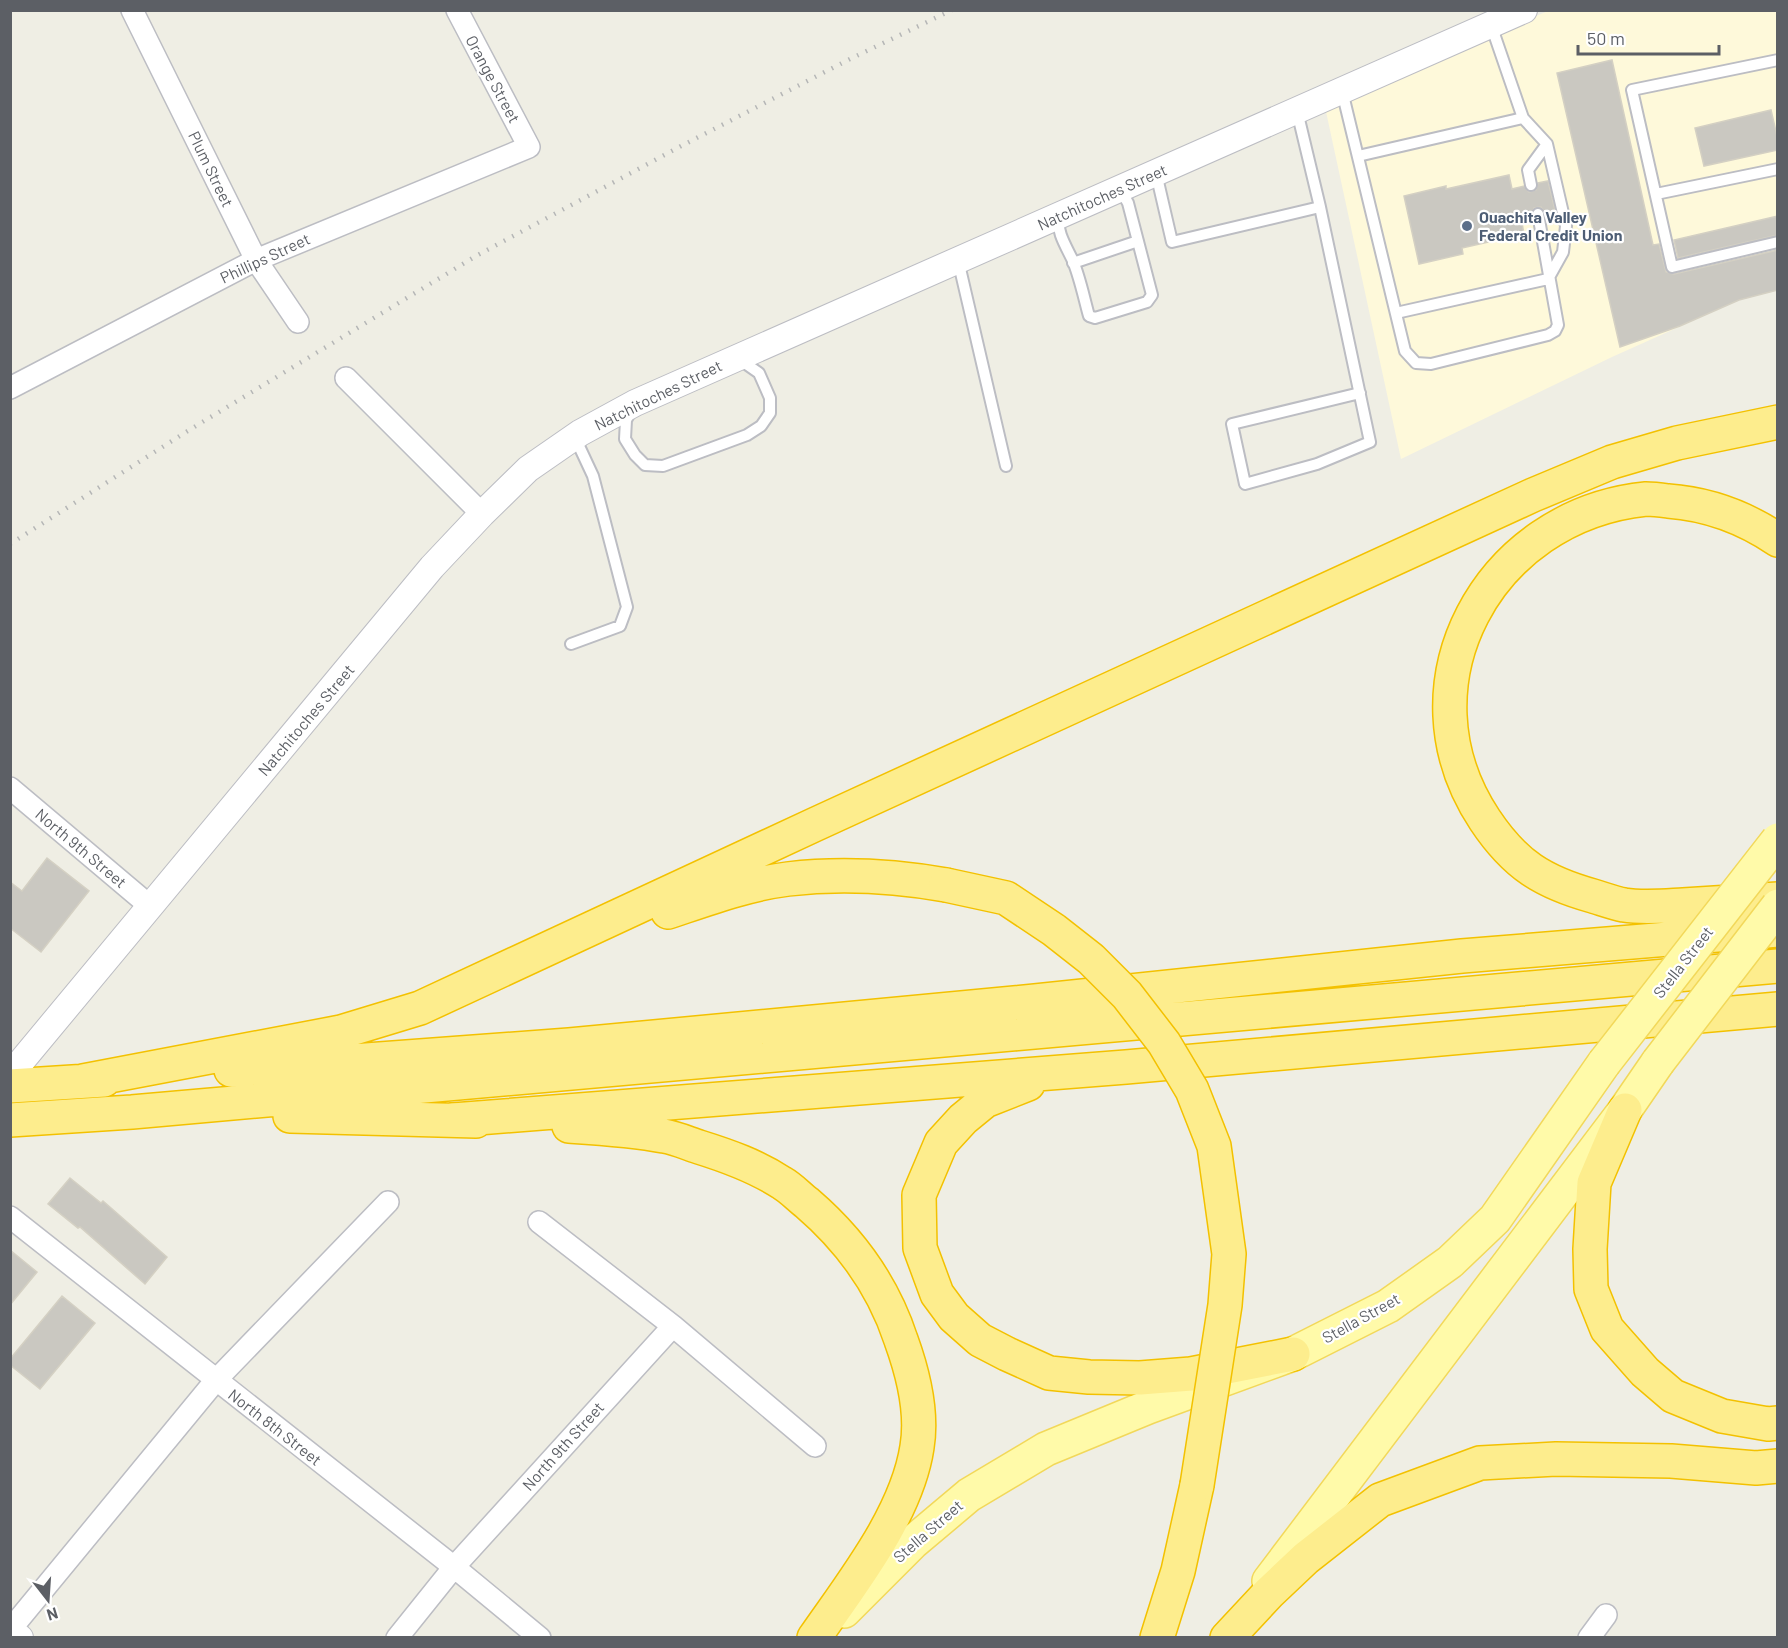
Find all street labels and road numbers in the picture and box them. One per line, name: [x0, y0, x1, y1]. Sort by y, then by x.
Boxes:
street label: Orange Street: [462, 32, 524, 126]
street label: Plum Street: [185, 128, 238, 210]
street label: Natchitoches Street: [1034, 159, 1169, 234]
street label: Phillips Street: [217, 228, 313, 287]
street label: Natchitoches Street: [591, 355, 725, 434]
street label: Natchitoches Street: [253, 660, 358, 779]
street label: North 9th Street: [32, 804, 131, 891]
street label: Stella Street: [1649, 922, 1717, 1001]
street label: Stella Street: [1319, 1288, 1403, 1347]
street label: North 8th Street: [225, 1384, 326, 1469]
street label: North 9th Street: [518, 1397, 607, 1494]
street label: Stella Street: [889, 1495, 966, 1566]

